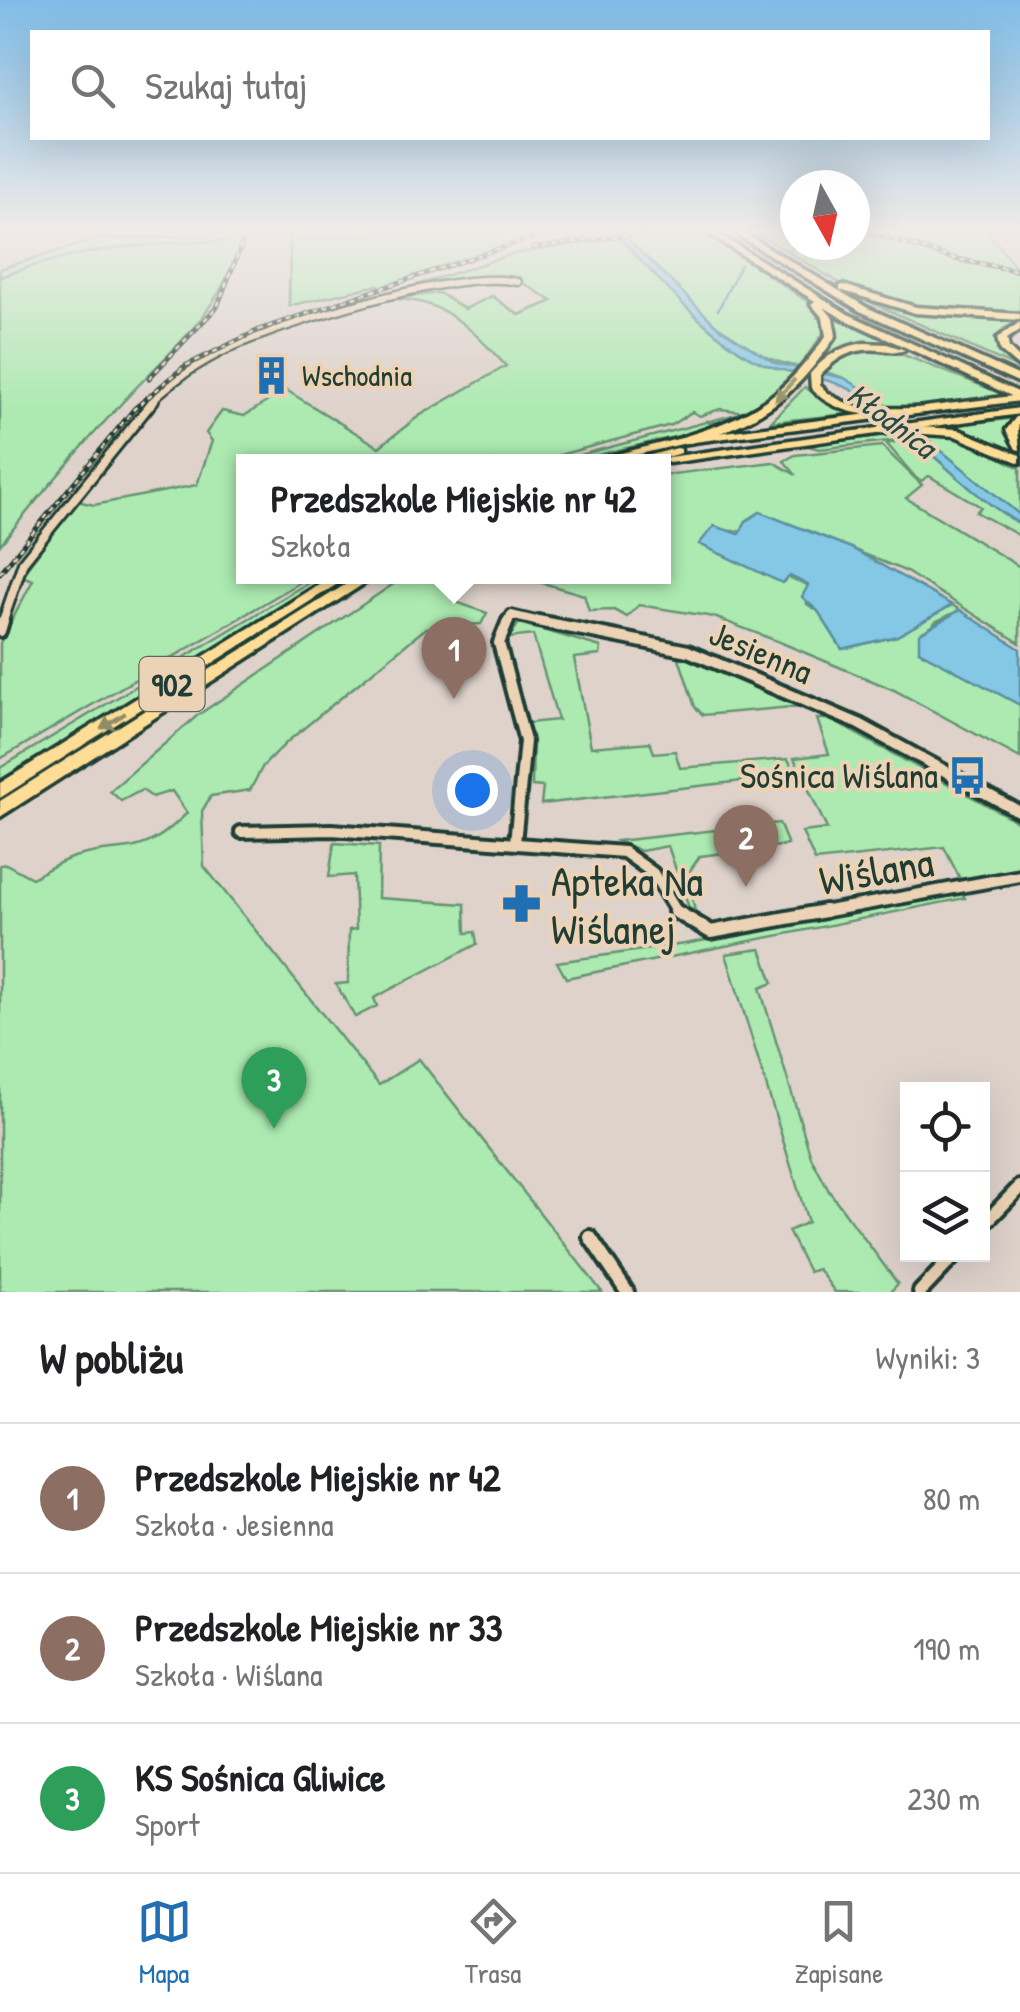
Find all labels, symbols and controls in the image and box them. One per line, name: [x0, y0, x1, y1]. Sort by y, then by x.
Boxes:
search box: [30, 30, 990, 140]
icon: search: [65, 58, 120, 113]
text: Szukaj tutaj: [145, 59, 307, 111]
north arrow: [780, 170, 870, 260]
building icon: Wschodnia: [251, 354, 293, 396]
place label: Wschodnia: [302, 355, 412, 395]
water label: Kłodnica: [839, 372, 948, 470]
one-way arrow: [774, 378, 797, 402]
popup: [236, 454, 671, 584]
text: Przedszkole Miejskie nr 42: [271, 472, 636, 524]
text: Szkoła: [271, 524, 350, 567]
street label: Jesienna: [702, 609, 820, 695]
pin: 1: [422, 616, 486, 699]
road number: 902: [140, 657, 204, 711]
one-way arrow: [99, 711, 126, 729]
place label: Sośnica Wiślana: [740, 752, 938, 799]
bus stop icon: Sośnica Wiślana: [947, 754, 989, 796]
your location: [447, 765, 498, 816]
pin: 2: [714, 804, 778, 887]
street label: Wiślana: [815, 832, 937, 908]
place label: Apteka Na Wiślanej: [551, 852, 703, 957]
pharmacy icon: Apteka Na Wiślanej: [500, 883, 542, 925]
pin: 3: [242, 1046, 306, 1129]
map controls: [900, 1082, 990, 1262]
button: locate: [900, 1082, 990, 1172]
button: layers: [900, 1172, 990, 1262]
text: W pobliżu: [40, 1329, 183, 1386]
text: Wyniki: 3: [876, 1336, 980, 1379]
text: Przedszkole Miejskie nr 42: [135, 1451, 501, 1503]
text: 1: [67, 1477, 78, 1520]
text: 80 m: [923, 1477, 980, 1520]
text: Szkoła · Jesienna: [135, 1503, 334, 1546]
text: Przedszkole Miejskie nr 33: [135, 1601, 503, 1653]
text: 2: [65, 1627, 80, 1670]
text: 190 m: [913, 1627, 980, 1670]
text: Szkoła · Wiślana: [135, 1653, 323, 1696]
text: KS Sośnica Gliwice: [135, 1751, 385, 1803]
text: 3: [65, 1777, 80, 1820]
text: 230 m: [907, 1777, 980, 1820]
text: Sport: [135, 1803, 200, 1846]
tab: Mapa: [137, 1894, 192, 1992]
tab: Trasa: [465, 1894, 521, 1992]
tab: Zapisane: [794, 1894, 883, 1992]

